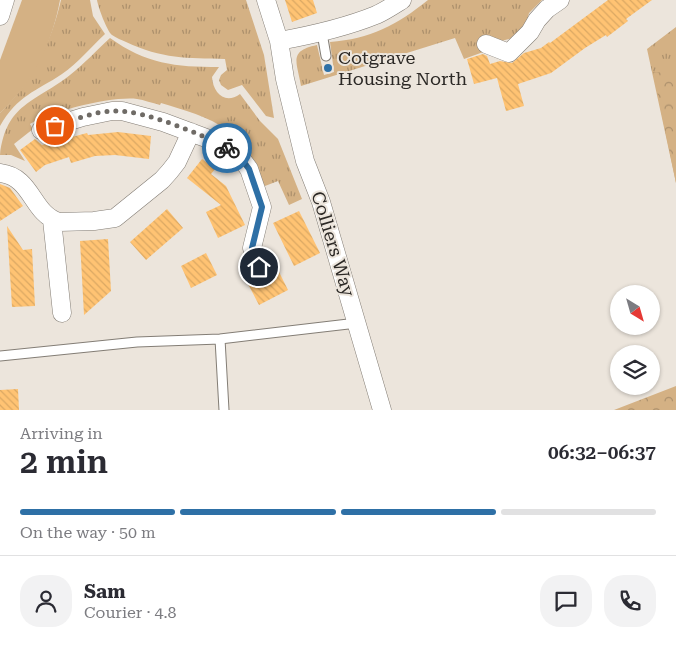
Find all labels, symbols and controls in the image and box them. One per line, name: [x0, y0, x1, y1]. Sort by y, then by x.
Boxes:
place label: Cotgrave Housing North: [338, 47, 467, 89]
marker: Cotgrave Housing North: [322, 62, 334, 74]
pin: [34, 105, 76, 147]
icon: bag: [41, 112, 69, 140]
courier: [202, 123, 252, 173]
icon: bike: [213, 134, 241, 162]
street label: Colliers Way: [308, 189, 360, 299]
pin: [238, 246, 280, 288]
icon: home: [245, 253, 273, 281]
north arrow: [610, 285, 660, 335]
map controls: [610, 285, 660, 395]
button: layers: [610, 345, 660, 395]
text: Arriving in: [20, 424, 103, 443]
text: 06:32–06:37: [548, 441, 656, 464]
text: 2 min: [20, 443, 108, 481]
text: On the way · 50 m: [20, 523, 156, 542]
button: person: [20, 575, 72, 627]
button: chat: [540, 575, 592, 627]
button: phone: [604, 575, 656, 627]
text: Sam: [84, 580, 126, 603]
text: Courier · 4.8: [84, 603, 177, 622]

